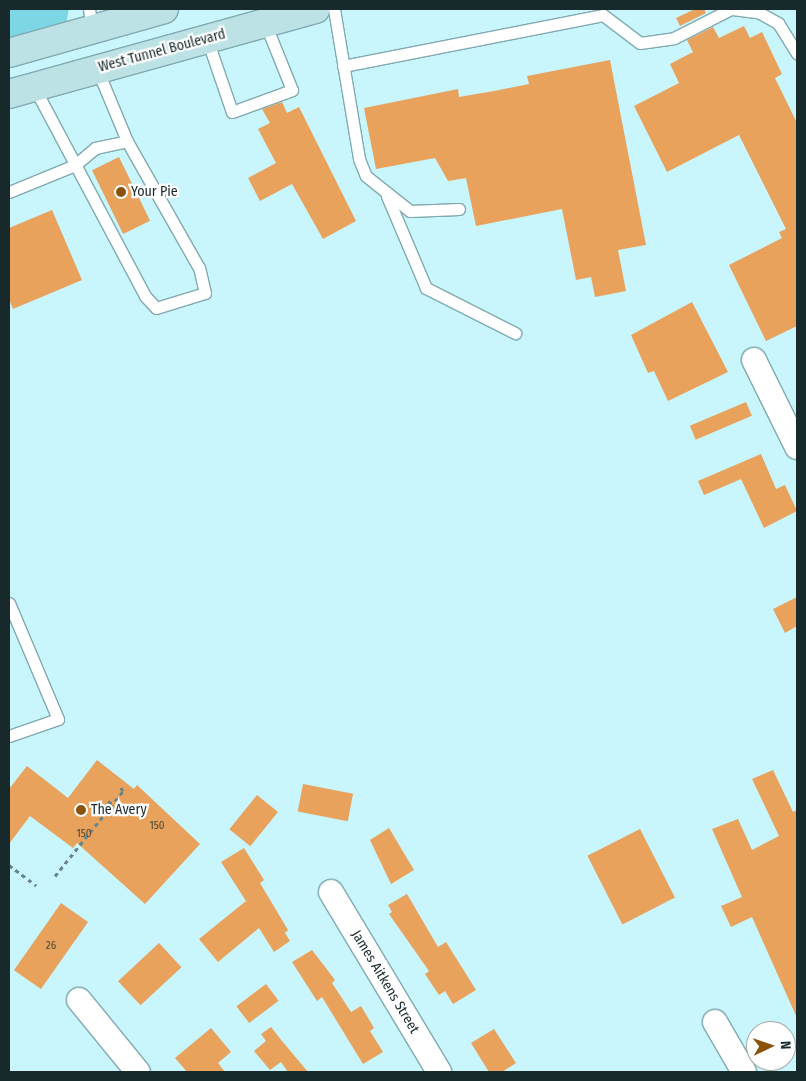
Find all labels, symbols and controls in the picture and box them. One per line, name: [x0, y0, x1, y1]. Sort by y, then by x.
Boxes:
street label: West Tunnel Boulevard: [97, 26, 227, 76]
place label: Your Pie: [131, 184, 178, 200]
marker: Your Pie: [115, 186, 127, 198]
place label: The Avery: [91, 802, 147, 818]
marker: The Avery: [75, 804, 87, 816]
house number: 150: [149, 819, 165, 833]
house number: 150: [76, 827, 92, 841]
street label: James Aitkens Street: [348, 927, 422, 1037]
house number: 26: [46, 939, 56, 953]
north arrow: [746, 1021, 796, 1071]
text: N: [777, 1041, 794, 1050]

